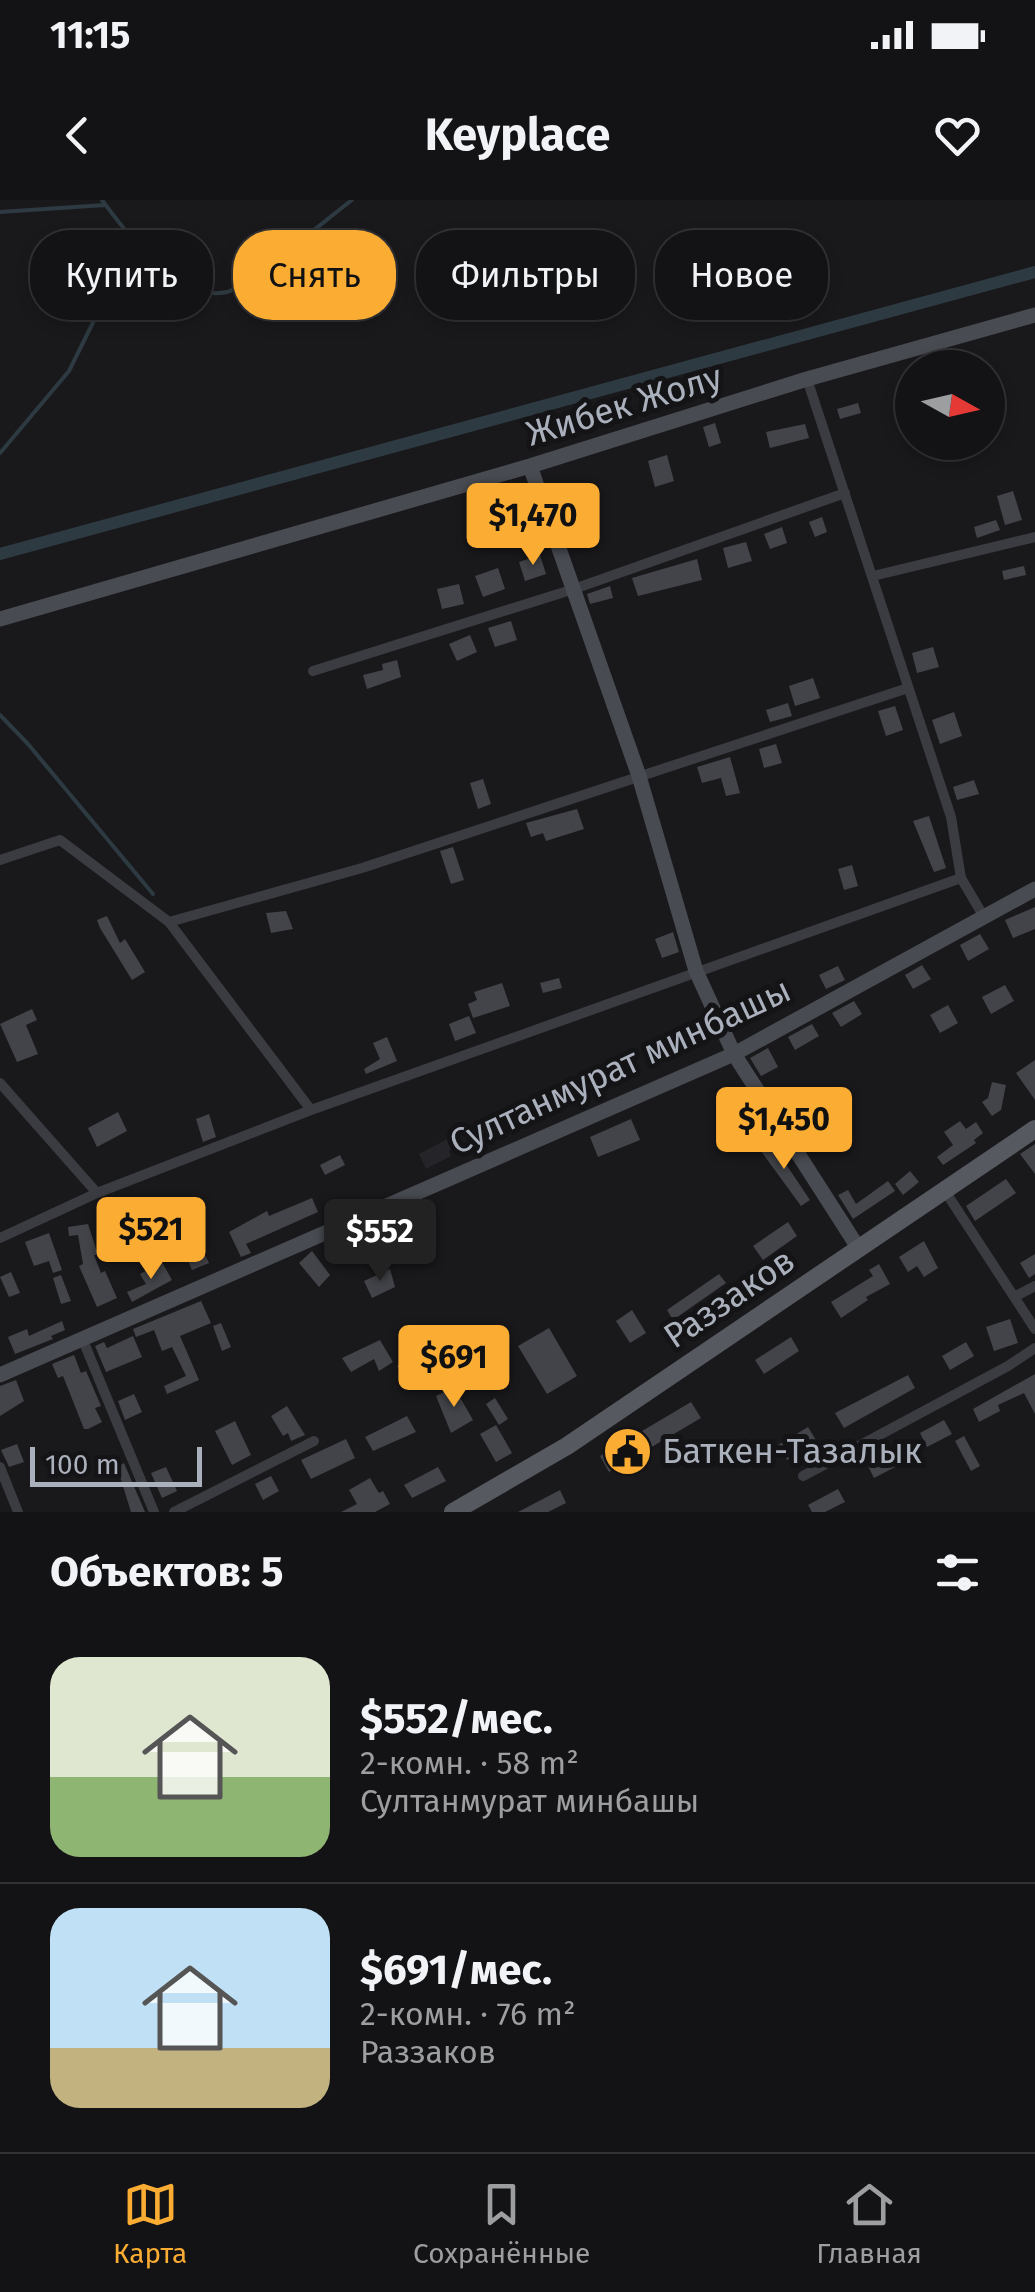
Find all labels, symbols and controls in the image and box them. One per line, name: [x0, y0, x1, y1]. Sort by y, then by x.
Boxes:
text: 11:15: [50, 12, 130, 58]
icon: back: [50, 108, 105, 163]
text: Keyplace: [425, 108, 610, 162]
icon: heart: [930, 108, 985, 163]
chip: Купить: [30, 230, 213, 320]
chip: Снять: [233, 230, 396, 320]
chip: Фильтры: [416, 230, 635, 320]
chip: Новое: [655, 230, 828, 320]
north arrow: [895, 350, 1005, 460]
map controls: [895, 350, 1005, 460]
street label: Жибек Жолу: [521, 355, 727, 455]
pin: $1,470: [452, 483, 614, 568]
text: $1,470: [489, 496, 577, 534]
street label: Султанмурат минбашы: [443, 969, 797, 1163]
pin: $1,450: [703, 1087, 865, 1172]
text: $1,450: [738, 1100, 830, 1138]
pin: $521: [92, 1197, 210, 1282]
pin: $552: [321, 1199, 439, 1284]
text: $521: [119, 1210, 183, 1248]
text: $552: [346, 1212, 414, 1250]
street label: Раззаков: [656, 1239, 802, 1357]
pin: $691: [395, 1325, 513, 1410]
text: $691: [420, 1338, 488, 1376]
public building icon: Баткен-Тазалык: [601, 1425, 653, 1477]
place label: Баткен-Тазалык: [662, 1430, 922, 1472]
scale bar: [30, 1442, 202, 1486]
text: 100 m: [45, 1448, 120, 1481]
icon: filters: [930, 1545, 985, 1600]
text: Объектов: 5: [50, 1547, 283, 1597]
text: $552/мес.: [360, 1694, 553, 1744]
icon: home: [130, 1697, 250, 1817]
text: 2-комн. · 58 m²: [360, 1744, 579, 1782]
text: Султанмурат минбашы: [360, 1782, 699, 1820]
text: $691/мес.: [360, 1945, 552, 1995]
icon: home: [130, 1948, 250, 2068]
text: 2-комн. · 76 m²: [360, 1995, 576, 2033]
text: Раззаков: [360, 2033, 496, 2071]
tab: Карта: [113, 2177, 187, 2270]
tab: Сохранённые: [413, 2177, 590, 2270]
tab: Главная: [816, 2177, 922, 2270]

